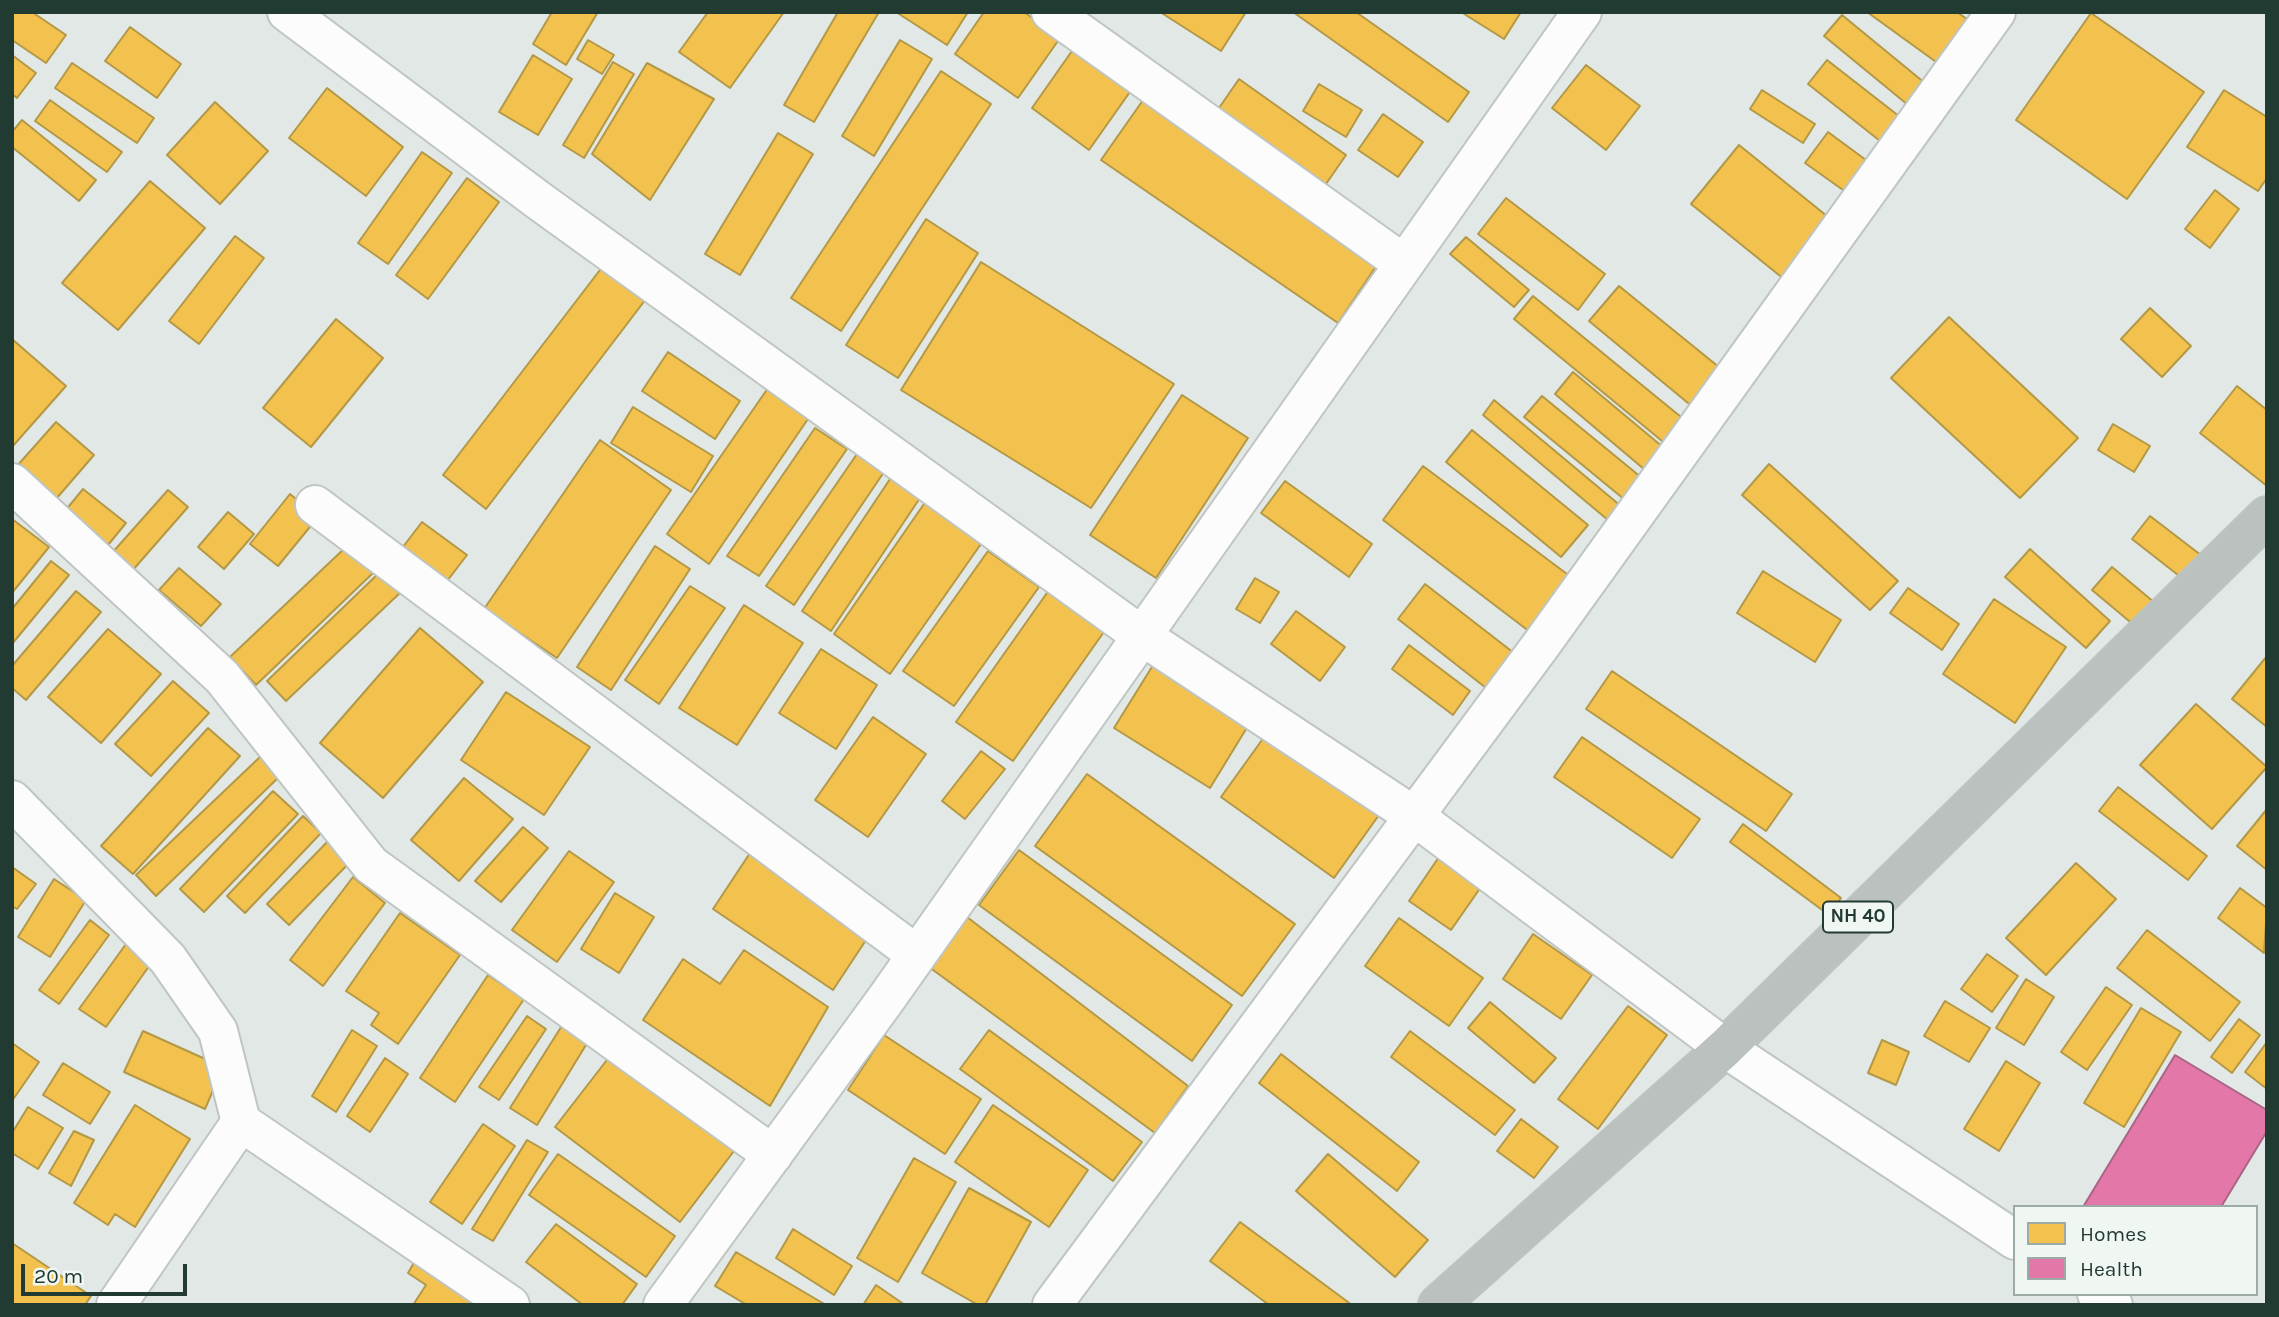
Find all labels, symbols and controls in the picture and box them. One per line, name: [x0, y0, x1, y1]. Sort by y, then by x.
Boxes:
road number: NH 40: [1823, 902, 1893, 932]
legend: [2013, 1205, 2258, 1296]
text: Homes: [2080, 1222, 2147, 1246]
scale bar: [24, 1250, 191, 1294]
text: Health: [2080, 1257, 2143, 1281]
text: 20 m: [34, 1264, 83, 1288]

